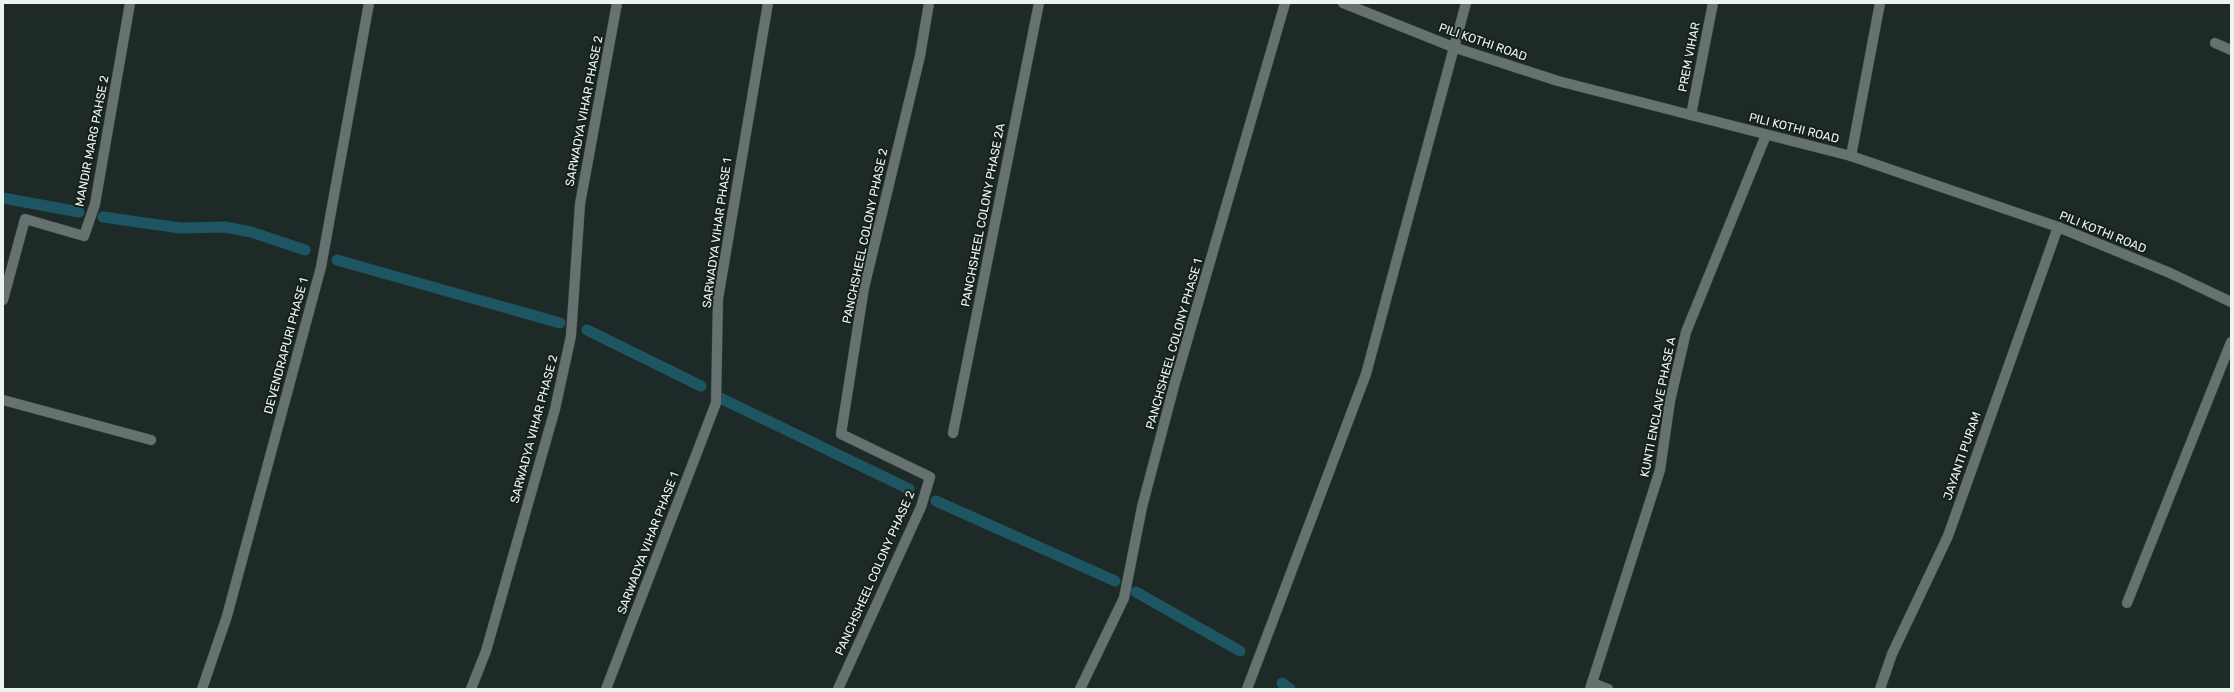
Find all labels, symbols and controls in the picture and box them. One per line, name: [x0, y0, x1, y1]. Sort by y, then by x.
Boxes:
street label: PILI KOTHI ROAD: [1437, 20, 1529, 64]
street label: PREM VIHAR: [1675, 21, 1703, 93]
street label: SARWADYA VIHAR PHASE 2: [563, 35, 605, 187]
street label: MANDIR MARG PAHSE 2: [72, 74, 112, 208]
street label: PILI KOTHI ROAD: [1747, 110, 1841, 146]
street label: PANCHSHEEL COLONY PHASE 2A: [958, 122, 1008, 308]
street label: PANCHSHEEL COLONY PHASE 2: [840, 147, 890, 325]
street label: SARWADYA VIHAR PHASE 1: [700, 157, 734, 309]
street label: PILI KOTHI ROAD: [2057, 208, 2149, 256]
street label: PANCHSHEEL COLONY PHASE 1: [1143, 257, 1205, 431]
street label: DEVENDRAPURI PHASE 1: [261, 276, 311, 416]
street label: KUNTI ENCLAVE PHASE A: [1638, 336, 1678, 478]
street label: SARWADYA VIHAR PHASE 2: [507, 353, 561, 505]
street label: JAYANTI PURAM: [1940, 410, 1984, 502]
street label: SARWADYA VIHAR PHASE 1: [614, 470, 682, 616]
street label: PANCHSHEEL COLONY PHASE 2: [832, 489, 918, 657]

